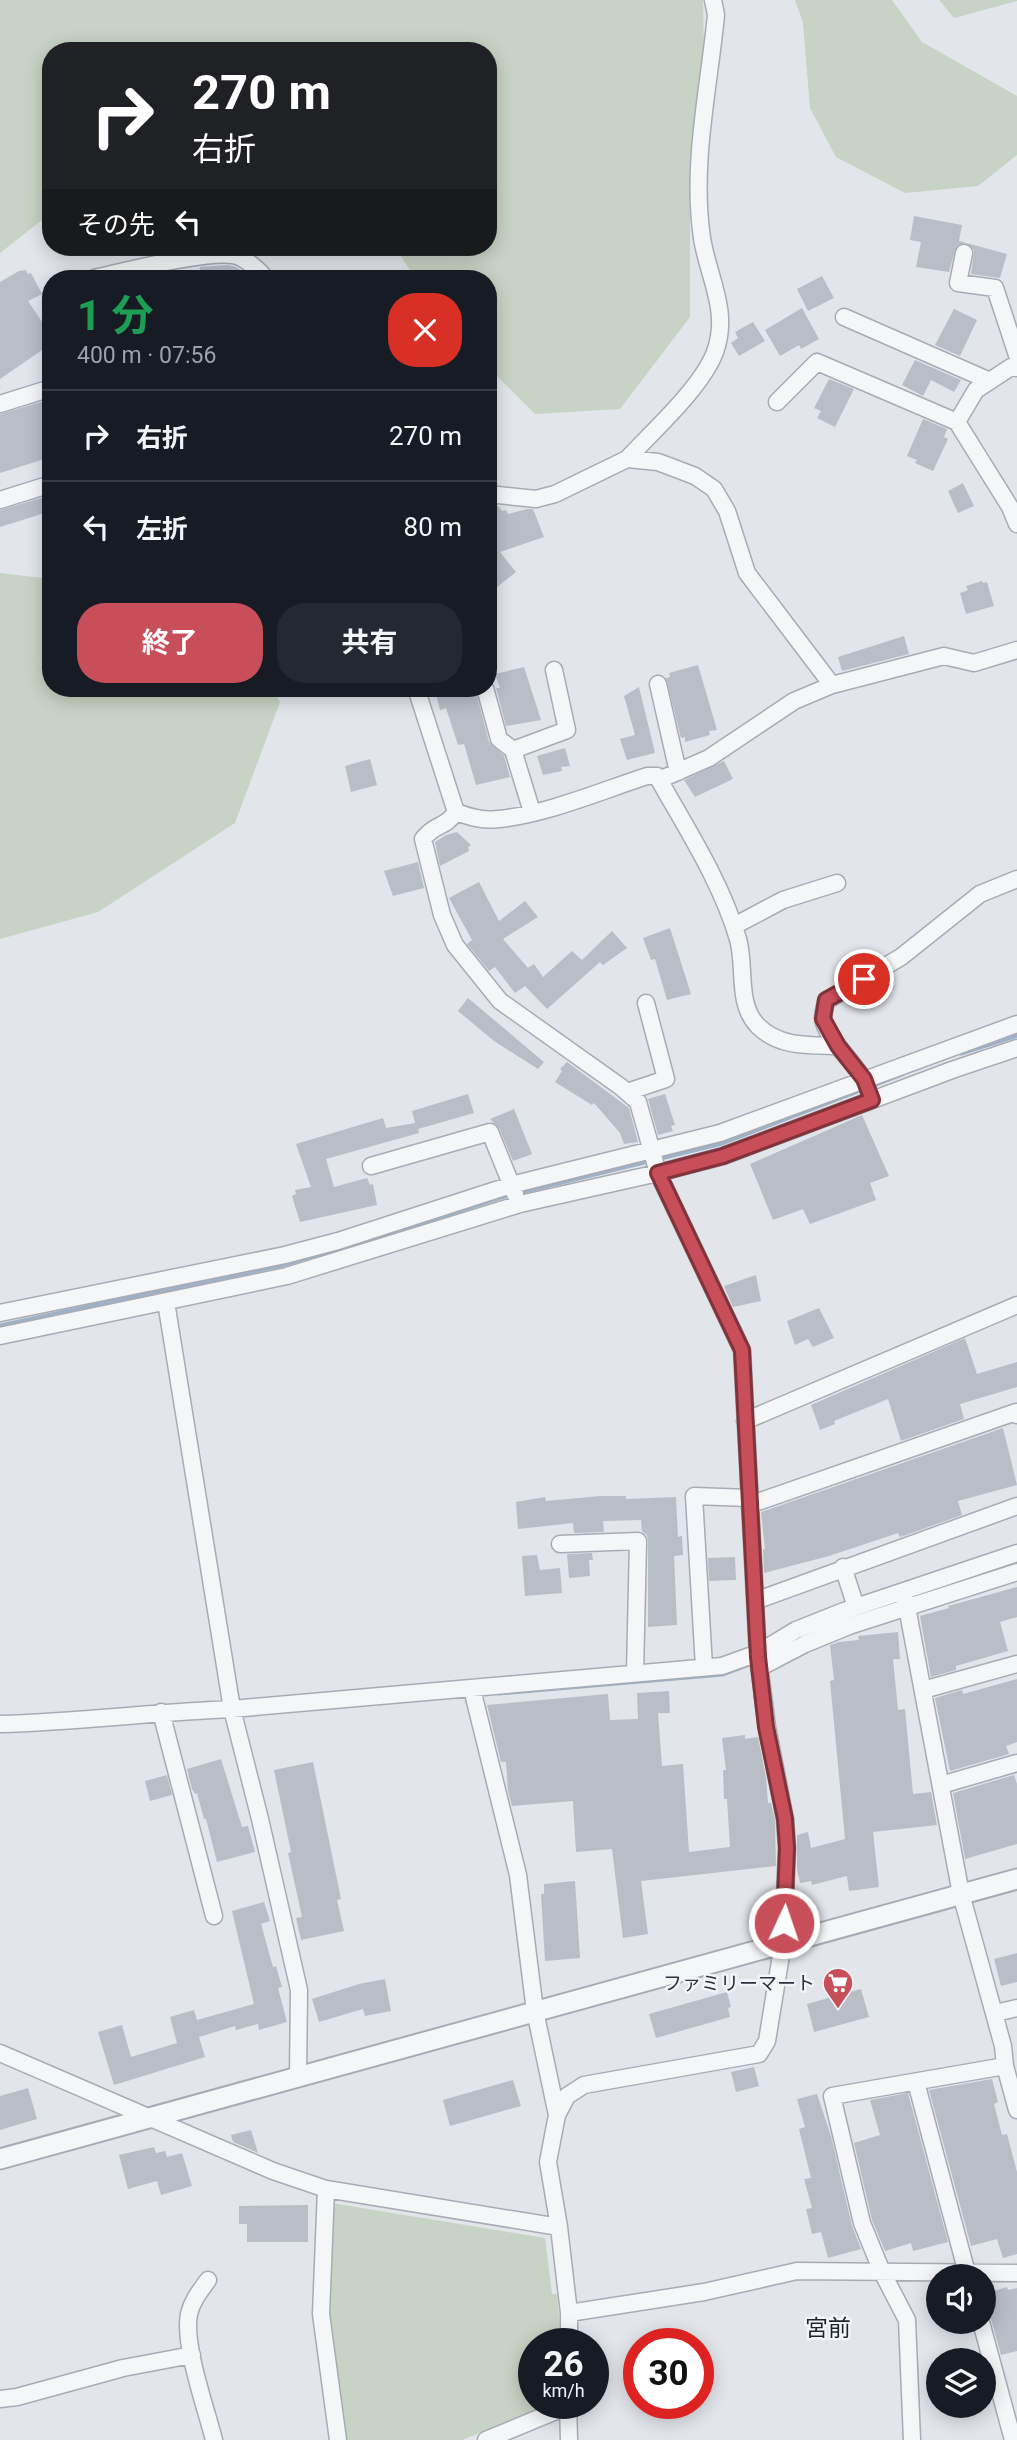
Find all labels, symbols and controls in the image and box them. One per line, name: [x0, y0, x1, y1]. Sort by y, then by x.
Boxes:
text: 270 m: [192, 64, 331, 121]
icon: right: [77, 70, 168, 161]
text: 右折: [192, 130, 256, 168]
icon: left: [169, 203, 207, 241]
text: その先: [77, 210, 155, 240]
text: 1 分: [77, 291, 154, 340]
button: close: [388, 293, 462, 367]
text: 400 m · 07:56: [77, 342, 216, 369]
icon: right: [77, 417, 115, 455]
text: 270 m: [389, 421, 462, 451]
text: 右折: [136, 423, 188, 453]
icon: left: [77, 508, 115, 546]
text: 80 m: [404, 512, 462, 542]
text: 左折: [136, 514, 188, 544]
button: 終了: [77, 603, 263, 683]
button: 共有: [277, 603, 462, 683]
pin: [834, 949, 894, 1009]
icon: arrive: [845, 960, 883, 998]
position arrow: [747, 1886, 821, 1960]
supermarket icon: ファミリーマート: [821, 1966, 855, 2010]
place label: ファミリーマート: [663, 1972, 815, 1995]
map controls: [926, 2264, 996, 2418]
button: sound: [926, 2264, 996, 2334]
district label: 宮前: [805, 2315, 851, 2342]
speed limit sign: 30: [623, 2328, 714, 2419]
text: 26: [543, 2344, 584, 2385]
button: layers: [926, 2348, 996, 2418]
text: km/h: [542, 2380, 585, 2401]

